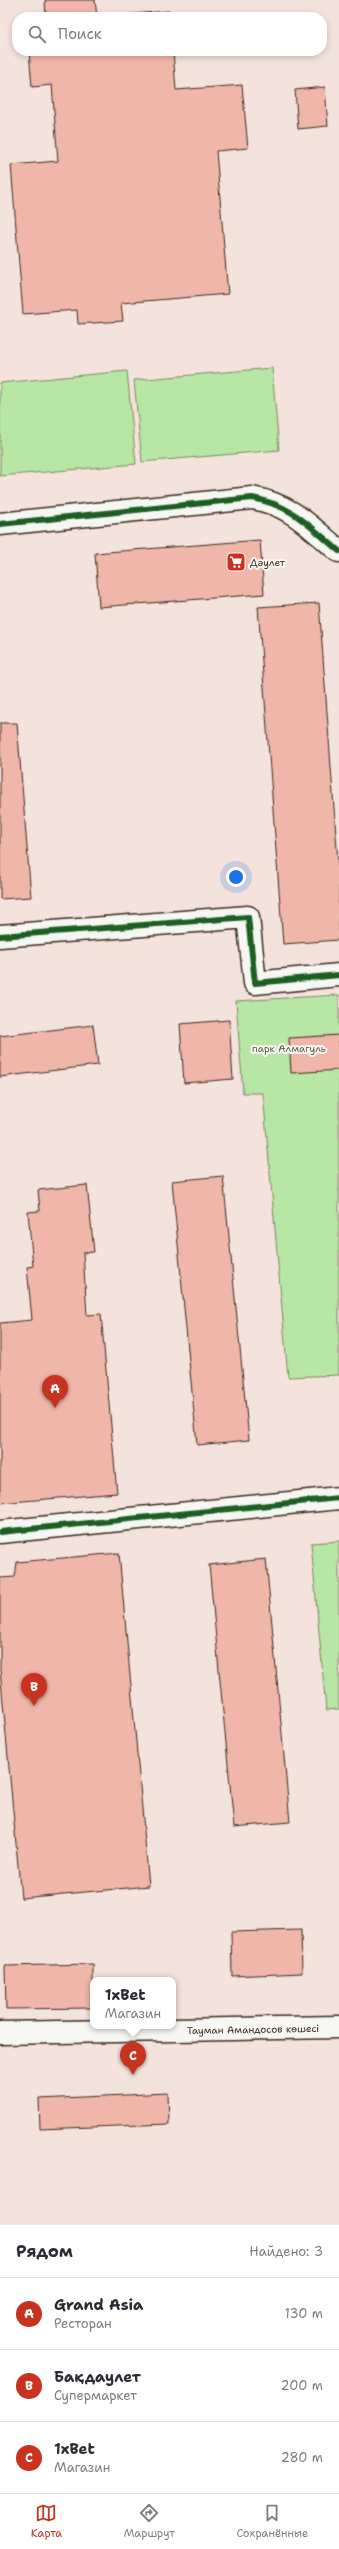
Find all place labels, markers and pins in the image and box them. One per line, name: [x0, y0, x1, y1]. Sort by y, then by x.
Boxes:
supermarket icon: Дәулет: [225, 551, 247, 573]
place label: Дәулет: [250, 556, 286, 569]
pin: A: [42, 1375, 68, 1408]
pin: B: [21, 1673, 47, 1706]
pin: C: [120, 2042, 146, 2075]

